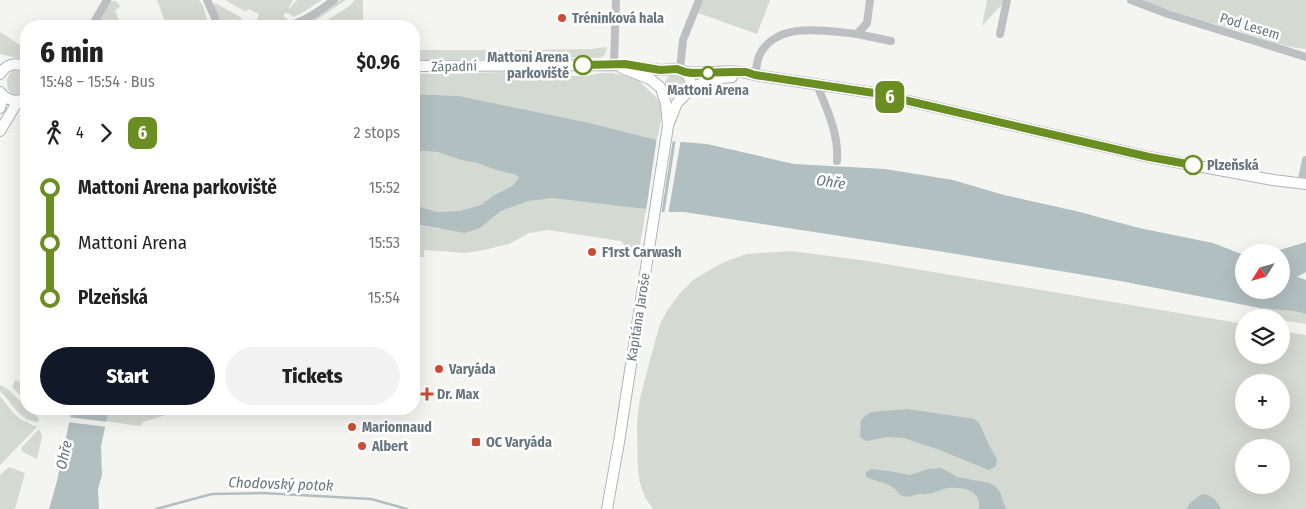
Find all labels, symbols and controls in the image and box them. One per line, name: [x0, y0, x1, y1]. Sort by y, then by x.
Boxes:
street label: Pod Lesem: [1218, 9, 1282, 44]
place label: Tréninková hala: [572, 10, 664, 27]
marker: Tréninková hala: [556, 12, 568, 24]
text: 6 min: [40, 36, 104, 69]
place label: Mattoni Arena parkoviště: [487, 49, 569, 82]
text: $0.96: [356, 51, 400, 74]
marker: Mattoni Arena parkoviště: [573, 55, 593, 75]
street label: Západní: [431, 58, 478, 75]
marker: Mattoni Arena: [701, 66, 715, 80]
text: 15:48 – 15:54 · Bus: [40, 72, 155, 91]
line badge: 6: [874, 81, 906, 113]
place label: Mattoni Arena: [667, 82, 749, 99]
text: 6: [885, 86, 895, 108]
icon: walk: [40, 119, 68, 147]
icon: forward: [92, 119, 120, 147]
text: 6: [138, 122, 147, 144]
text: 4: [76, 123, 84, 142]
text: 2 stops: [354, 123, 400, 142]
marker: Plzeňská: [1183, 155, 1203, 175]
place label: Plzeňská: [1207, 157, 1259, 174]
water label: Ohře: [815, 171, 847, 193]
text: Mattoni Arena parkoviště: [78, 176, 277, 199]
text: 15:52: [369, 178, 400, 197]
text: Mattoni Arena: [78, 231, 187, 254]
text: 15:53: [369, 233, 400, 252]
place label: F1rst Carwash: [602, 244, 682, 261]
north arrow: [1235, 244, 1290, 299]
map controls: [1235, 244, 1290, 494]
marker: F1rst Carwash: [586, 246, 598, 258]
street label: Kapitána Jaroše: [623, 271, 654, 363]
text: Plzeňská: [78, 286, 148, 309]
text: 15:54: [368, 288, 400, 307]
button: layers: [1235, 309, 1290, 364]
button: Start: [40, 347, 215, 405]
button: Tickets: [225, 347, 400, 405]
place label: Varyáda: [448, 361, 496, 378]
marker: Varyáda: [433, 363, 445, 375]
button: +: [1235, 374, 1290, 429]
place label: Dr. Max: [437, 386, 479, 403]
marker: Dr. Max: [421, 388, 433, 400]
place label: Marionnaud: [362, 419, 432, 436]
marker: Marionnaud: [346, 421, 358, 433]
place label: OC Varyáda: [486, 434, 552, 451]
marker: OC Varyáda: [470, 436, 482, 448]
place label: Albert: [371, 438, 409, 455]
water label: Ohře: [52, 439, 76, 471]
button: −: [1235, 439, 1290, 494]
marker: Albert: [356, 440, 368, 452]
water label: Chodovský potok: [228, 473, 334, 495]

